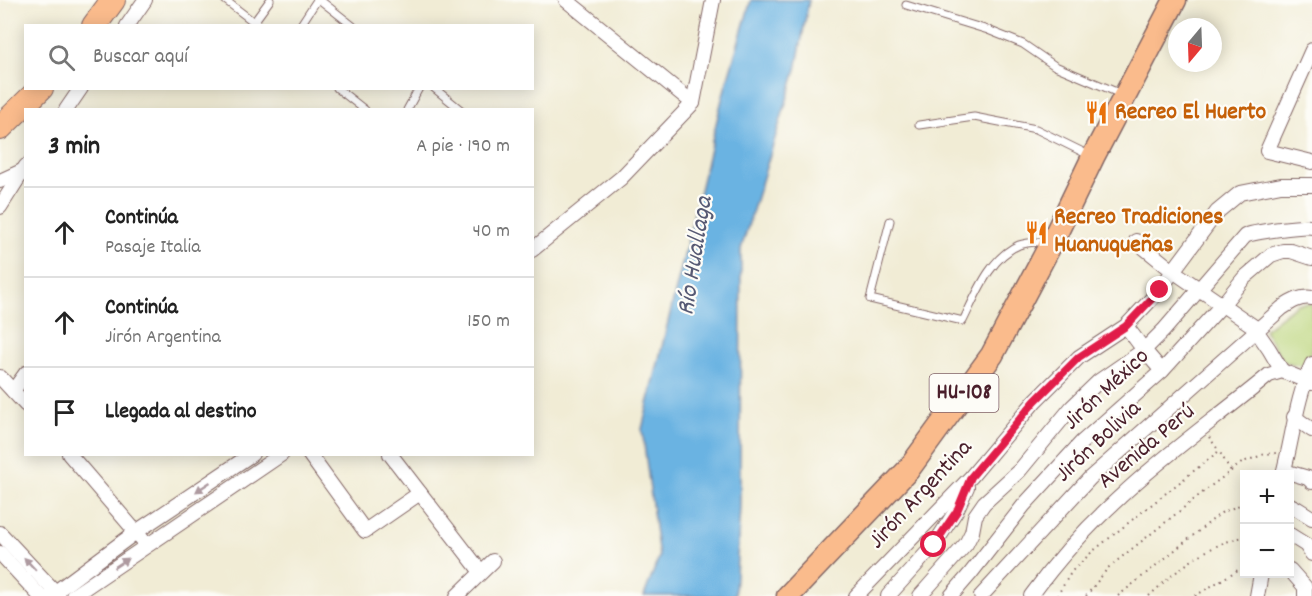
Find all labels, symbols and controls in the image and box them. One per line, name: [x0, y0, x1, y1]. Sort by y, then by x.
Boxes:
north arrow: [1168, 18, 1222, 72]
search box: [24, 24, 534, 90]
icon: search: [45, 41, 78, 74]
text: Buscar aquí: [93, 42, 188, 73]
place label: Recreo El Huerto: [1115, 96, 1267, 130]
restaurant icon: Recreo El Huerto: [1084, 100, 1110, 126]
text: 3 min: [48, 129, 100, 166]
text: A pie · 190 m: [416, 133, 510, 161]
water label: Río Huallaga: [668, 192, 724, 318]
place label: Recreo Tradiciones Huanuqueñas: [1054, 201, 1223, 263]
text: Continúa: [105, 203, 178, 234]
icon: ahead: [48, 216, 81, 249]
text: 40 m: [472, 218, 510, 246]
restaurant icon: Recreo Tradiciones Huanuqueñas: [1023, 219, 1049, 245]
text: Pasaje Italia: [105, 234, 201, 262]
route end: [1146, 276, 1172, 302]
text: Continúa: [105, 293, 178, 324]
icon: ahead: [48, 306, 81, 339]
text: 150 m: [467, 308, 510, 336]
text: Jirón Argentina: [105, 324, 221, 352]
street label: Jirón México: [1056, 341, 1158, 439]
road number: HU-108: [930, 374, 998, 412]
street label: Jirón Bolivia: [1048, 393, 1150, 491]
icon: arrive: [48, 396, 81, 429]
street label: Avenida Perú: [1091, 396, 1203, 498]
text: Llegada al destino: [105, 397, 257, 428]
street label: Jirón Argentina: [861, 432, 981, 557]
map controls: [1240, 470, 1294, 578]
button: +: [1240, 470, 1294, 524]
one-way arrow: [196, 481, 212, 493]
button: −: [1240, 524, 1294, 578]
route start: [920, 531, 946, 557]
one-way arrow: [23, 558, 37, 572]
one-way arrow: [113, 558, 129, 569]

